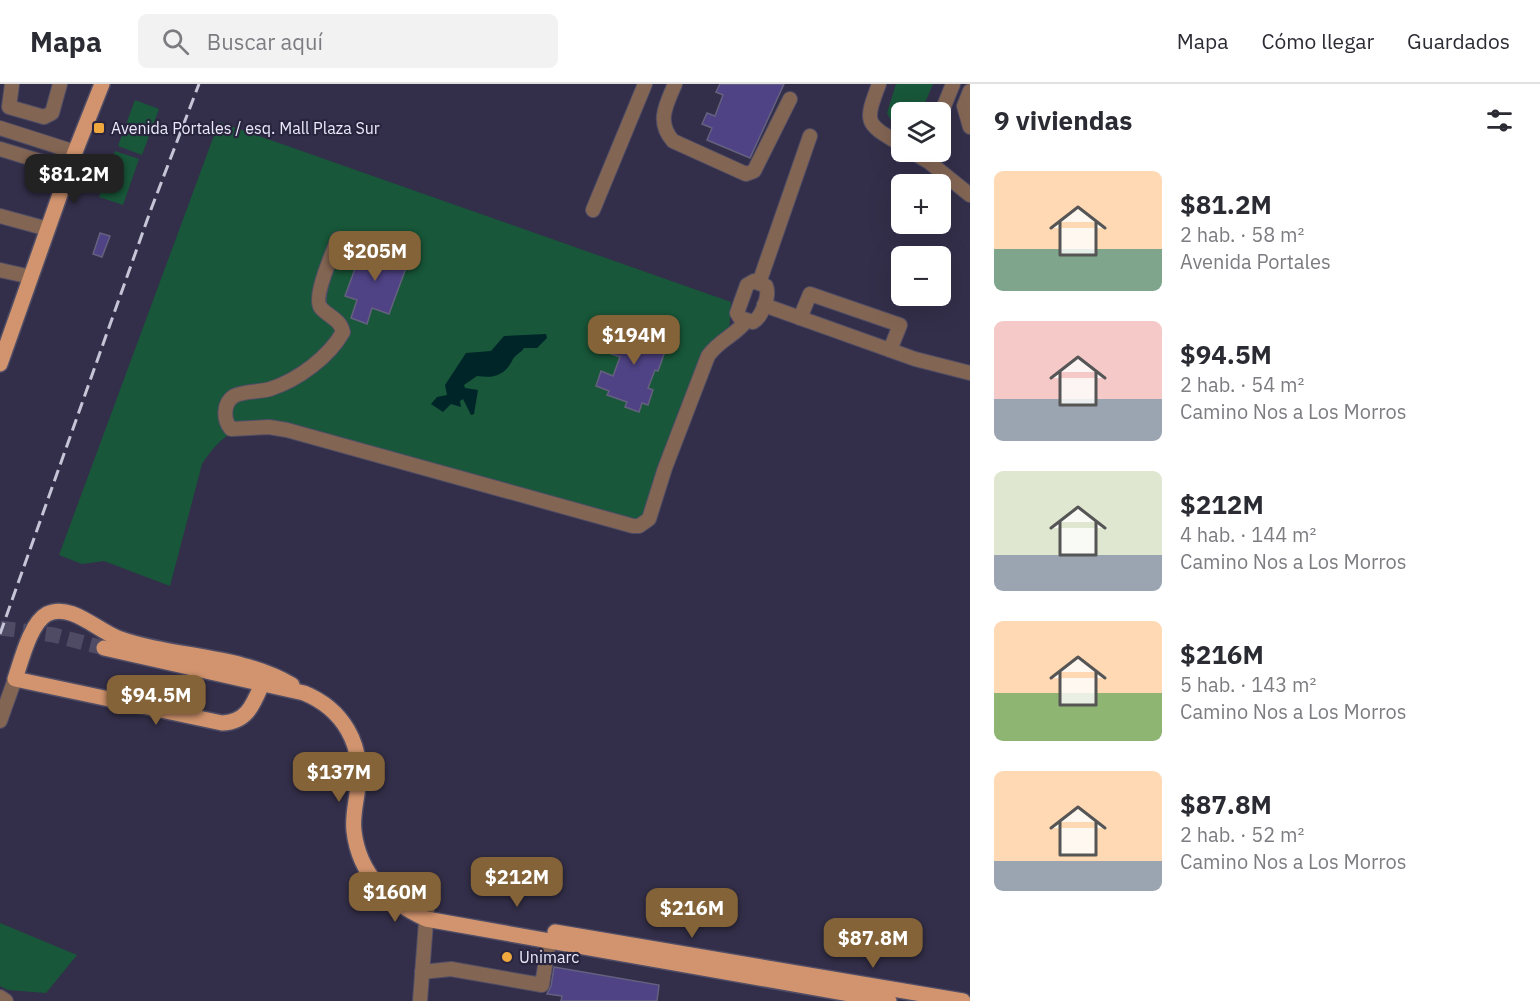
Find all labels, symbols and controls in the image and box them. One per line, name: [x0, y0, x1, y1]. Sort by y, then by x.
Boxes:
search box: [138, 14, 558, 68]
text: Mapa: [30, 23, 102, 60]
icon: search: [159, 25, 192, 58]
text: Buscar aquí: [207, 27, 323, 56]
text: Mapa: [1177, 27, 1228, 55]
text: Cómo llegar: [1261, 27, 1374, 55]
text: Guardados: [1407, 27, 1510, 55]
map controls: [891, 102, 951, 306]
button: layers: [891, 102, 951, 162]
text: 9 viviendas: [994, 103, 1132, 137]
icon: filters: [1483, 104, 1516, 137]
place label: Avenida Portales / esq. Mall Plaza Sur: [111, 118, 380, 138]
marker: Avenida Portales / esq. Mall Plaza Sur: [92, 121, 106, 135]
pin: $81.2M: [25, 154, 123, 205]
text: $81.2M: [39, 160, 109, 187]
button: +: [891, 174, 951, 234]
text: $81.2M: [1180, 187, 1272, 221]
icon: home: [1042, 195, 1114, 267]
text: 2 hab. · 58 m²: [1180, 221, 1304, 248]
pin: $205M: [333, 231, 417, 282]
text: $205M: [343, 237, 407, 264]
button: −: [891, 246, 951, 306]
text: Avenida Portales: [1180, 248, 1331, 275]
pin: $194M: [592, 315, 676, 366]
text: $194M: [602, 321, 666, 348]
text: $94.5M: [1180, 337, 1272, 371]
icon: home: [1042, 345, 1114, 417]
text: 2 hab. · 54 m²: [1180, 371, 1304, 398]
text: Camino Nos a Los Morros: [1180, 398, 1406, 425]
text: $212M: [1180, 487, 1264, 521]
icon: home: [1042, 495, 1114, 567]
text: 4 hab. · 144 m²: [1180, 521, 1316, 548]
text: Camino Nos a Los Morros: [1180, 548, 1406, 575]
text: $216M: [1180, 637, 1264, 671]
icon: home: [1042, 645, 1114, 717]
text: 5 hab. · 143 m²: [1180, 671, 1316, 698]
pin: $94.5M: [107, 675, 205, 726]
text: $94.5M: [121, 681, 191, 708]
text: Camino Nos a Los Morros: [1180, 698, 1406, 725]
pin: $137M: [297, 752, 381, 803]
text: $137M: [307, 758, 371, 785]
text: $87.8M: [1180, 787, 1272, 821]
icon: home: [1042, 795, 1114, 867]
text: 2 hab. · 52 m²: [1180, 821, 1304, 848]
text: Camino Nos a Los Morros: [1180, 848, 1406, 875]
pin: $212M: [475, 857, 559, 908]
text: $212M: [485, 863, 549, 890]
pin: $160M: [353, 872, 437, 923]
text: $160M: [363, 878, 427, 905]
pin: $216M: [650, 888, 734, 939]
text: $216M: [660, 894, 724, 921]
pin: $87.8M: [824, 918, 922, 969]
text: $87.8M: [838, 924, 908, 951]
place label: Unimarc: [519, 947, 579, 967]
marker: Unimarc: [500, 950, 514, 964]

